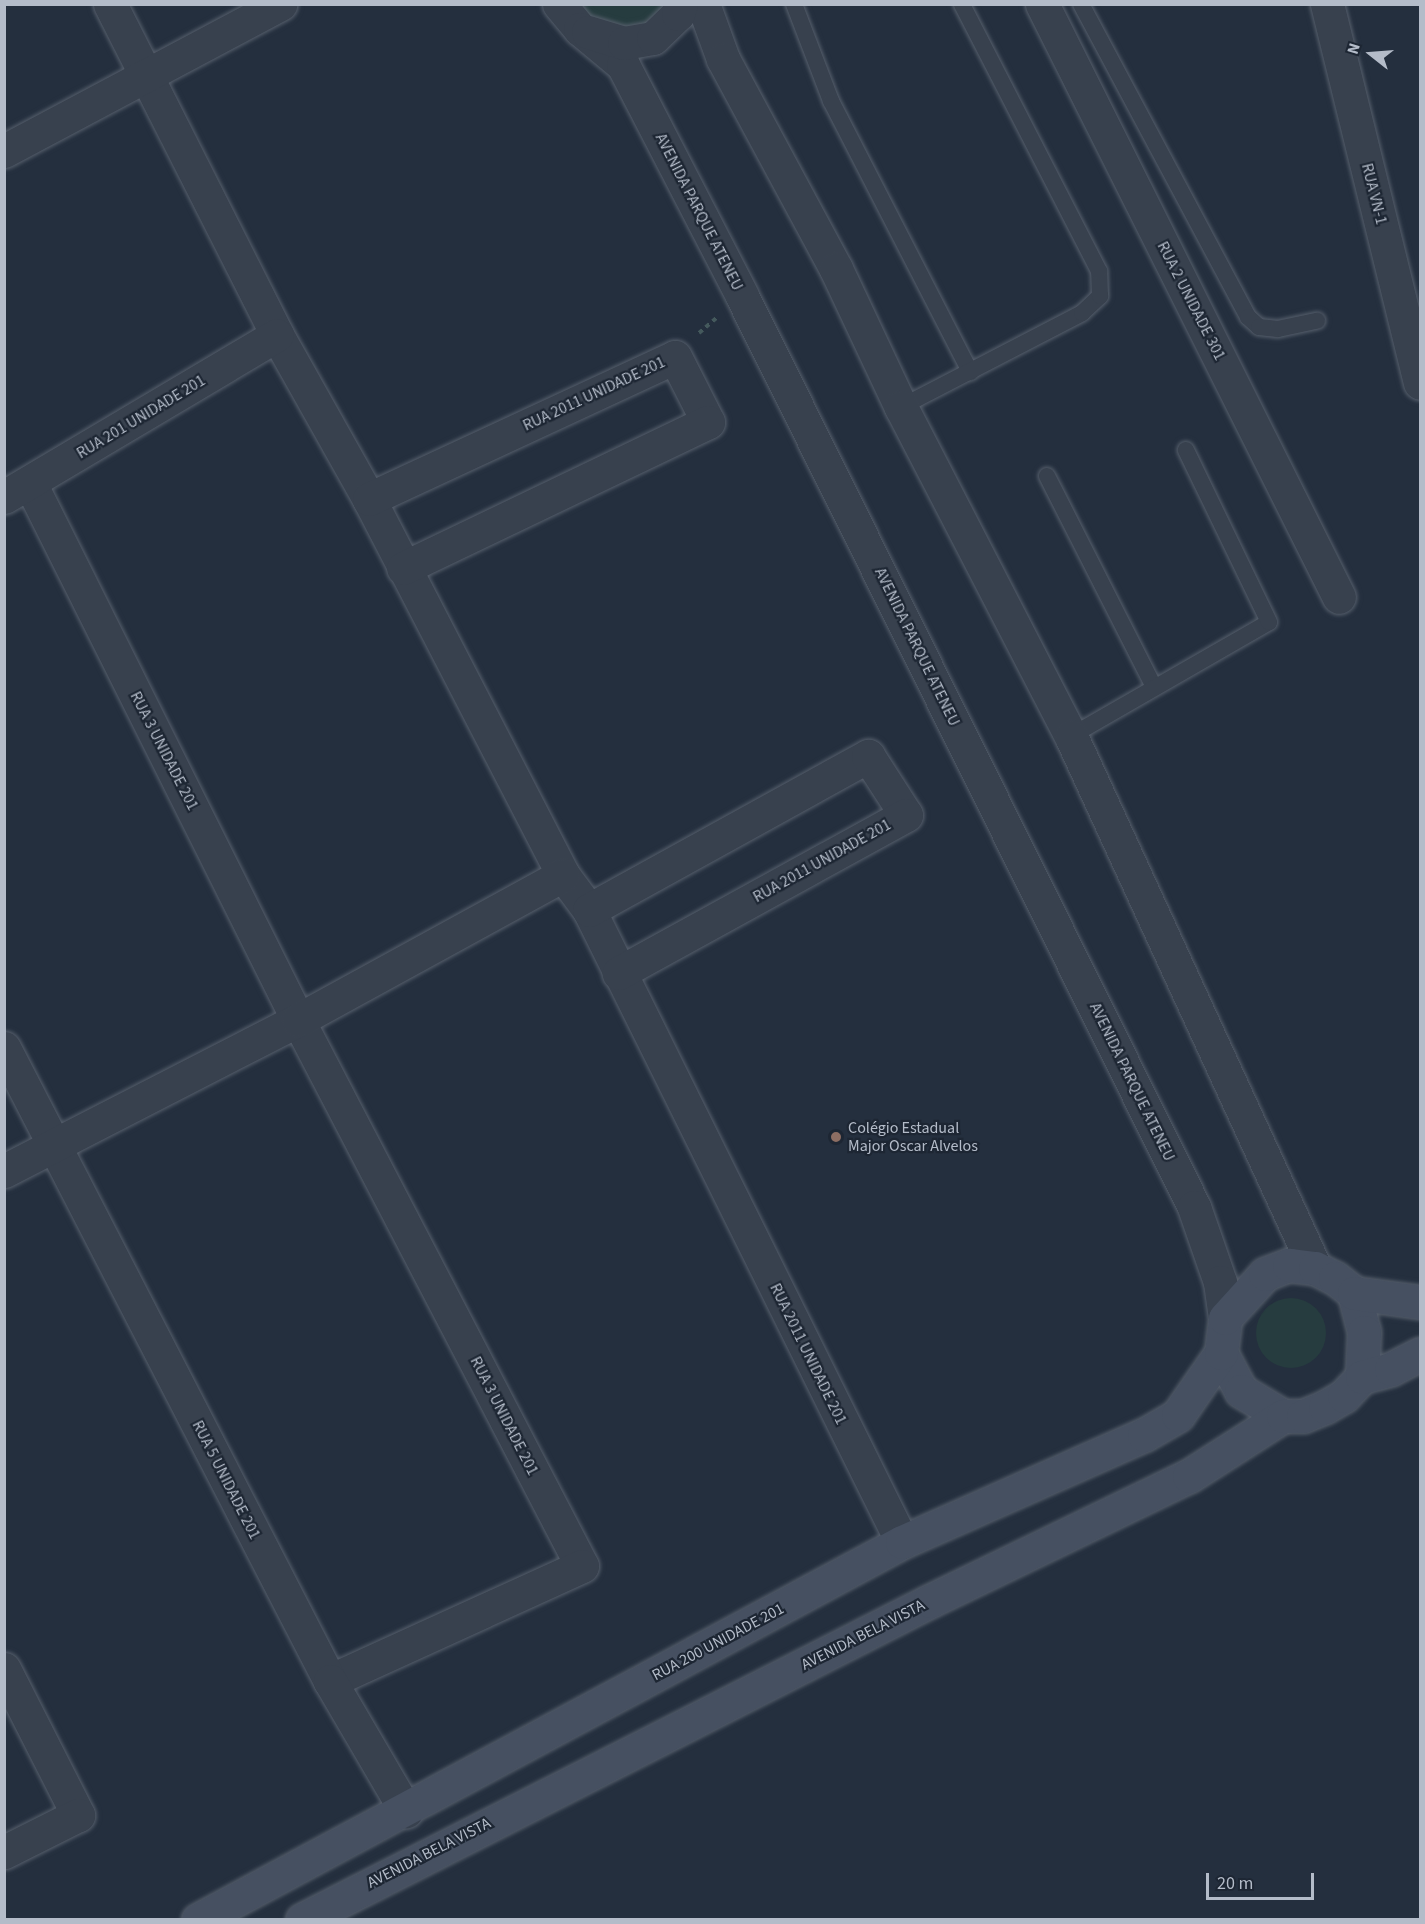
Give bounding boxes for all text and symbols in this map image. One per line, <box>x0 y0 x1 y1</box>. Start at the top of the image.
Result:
north arrow <box>1341 24 1401 84</box>
text: N <box>1342 40 1366 57</box>
street label: AVENIDA PARQUE ATENEU <box>651 130 747 294</box>
street label: RUA VN-1 <box>1357 161 1391 227</box>
street label: RUA 2 UNIDADE 301 <box>1153 238 1229 364</box>
street label: RUA 2011 UNIDADE 201 <box>520 353 668 435</box>
street label: RUA 201 UNIDADE 201 <box>73 371 209 463</box>
street label: AVENIDA PARQUE ATENEU <box>870 565 964 729</box>
street label: RUA 3 UNIDADE 201 <box>126 688 202 814</box>
street label: RUA 2011 UNIDADE 201 <box>750 815 894 907</box>
street label: AVENIDA PARQUE ATENEU <box>1085 1000 1179 1164</box>
place label: Colégio Estadual Major Oscar Alvelos <box>848 1118 978 1156</box>
marker: Colégio Estadual Major Oscar Alvelos <box>829 1130 843 1144</box>
street label: RUA 2011 UNIDADE 201 <box>765 1280 851 1428</box>
street label: RUA 3 UNIDADE 201 <box>466 1353 542 1479</box>
street label: RUA 5 UNIDADE 201 <box>188 1417 264 1543</box>
street label: AVENIDA BELA VISTA <box>798 1596 928 1674</box>
street label: RUA 200 UNIDADE 201 <box>649 1599 787 1685</box>
street label: AVENIDA BELA VISTA <box>364 1814 494 1892</box>
scale bar <box>1209 1861 1317 1899</box>
text: 20 m <box>1217 1871 1253 1896</box>

